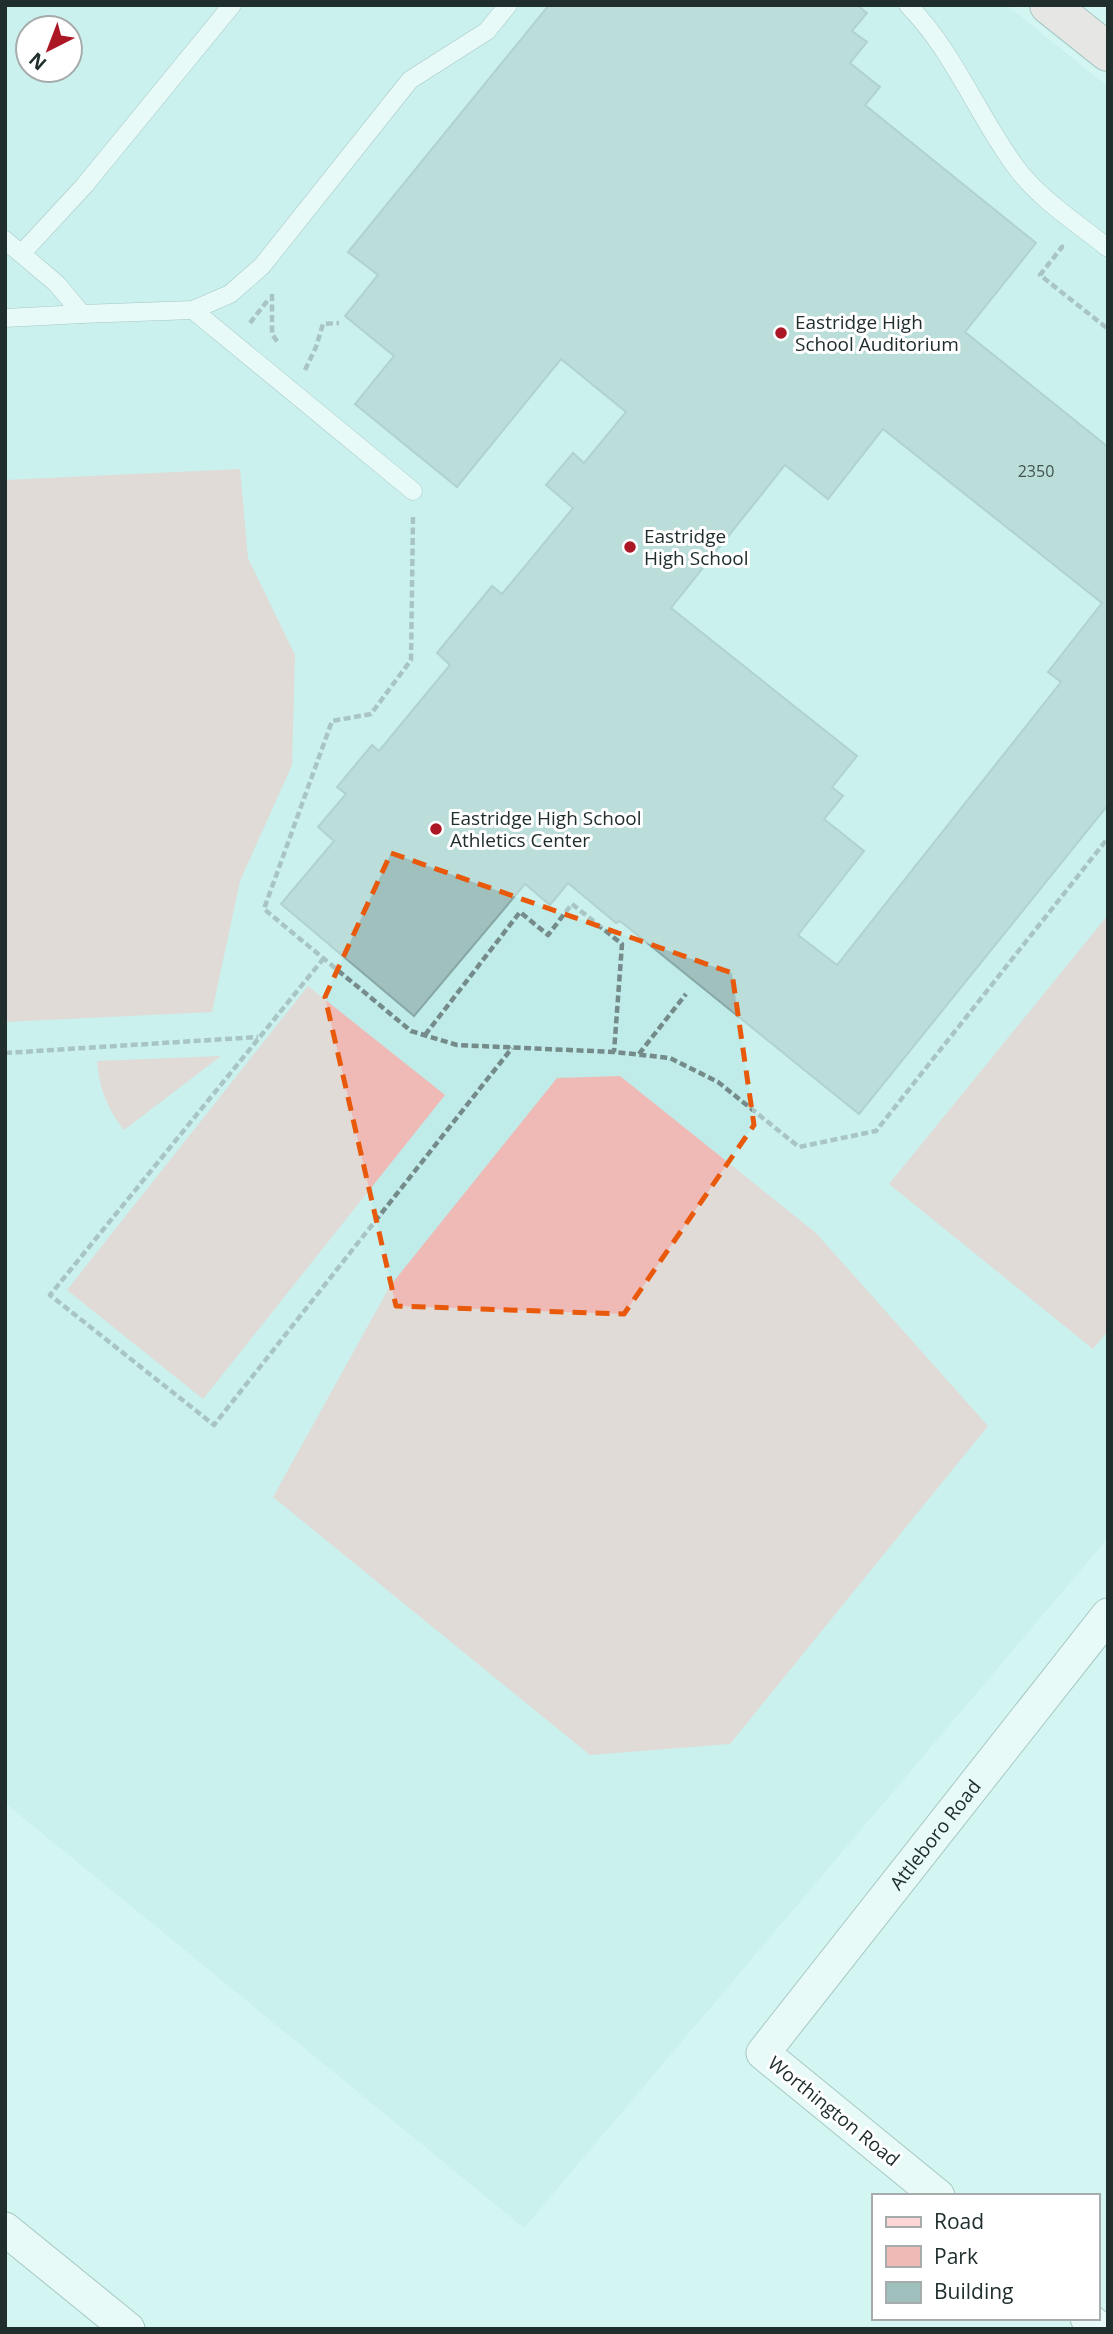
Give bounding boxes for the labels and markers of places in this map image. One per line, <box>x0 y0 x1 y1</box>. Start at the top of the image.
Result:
place label: Eastridge High School Auditorium <box>795 309 959 357</box>
marker: Eastridge High School Auditorium <box>773 325 789 341</box>
place label: Eastridge High School <box>644 523 749 571</box>
marker: Eastridge High School <box>622 539 638 555</box>
place label: Eastridge High School Athletics Center <box>450 805 642 853</box>
marker: Eastridge High School Athletics Center <box>428 821 444 837</box>

